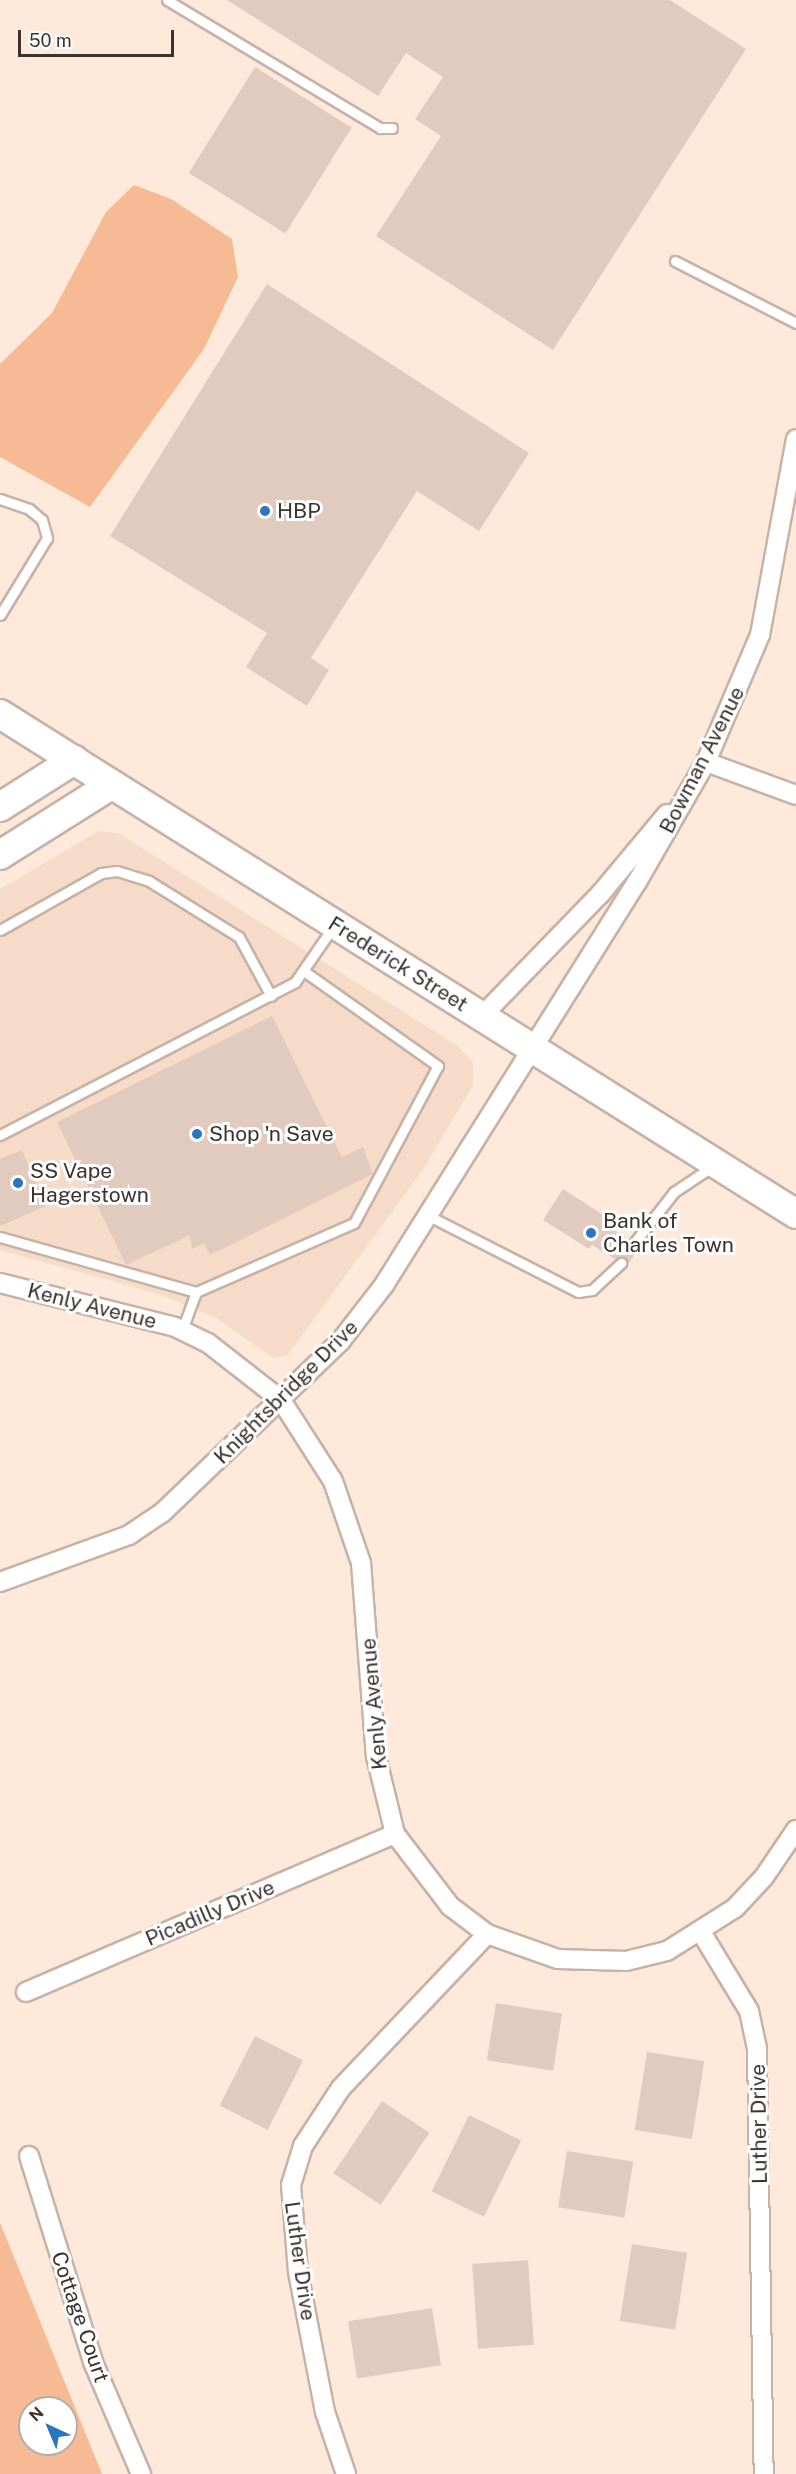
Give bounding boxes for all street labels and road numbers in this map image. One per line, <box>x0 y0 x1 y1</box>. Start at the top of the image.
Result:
street label: Bowman Avenue <box>654 682 750 838</box>
street label: Frederick Street <box>324 911 472 1017</box>
street label: Kenly Avenue <box>25 1278 159 1334</box>
street label: Knightsbridge Drive <box>209 1315 363 1469</box>
street label: Kenly Avenue <box>356 1637 392 1771</box>
street label: Picadilly Drive <box>142 1874 278 1952</box>
street label: Luther Drive <box>745 2064 773 2184</box>
street label: Luther Drive <box>279 2200 321 2322</box>
street label: Cottage Court <box>46 2248 114 2386</box>

